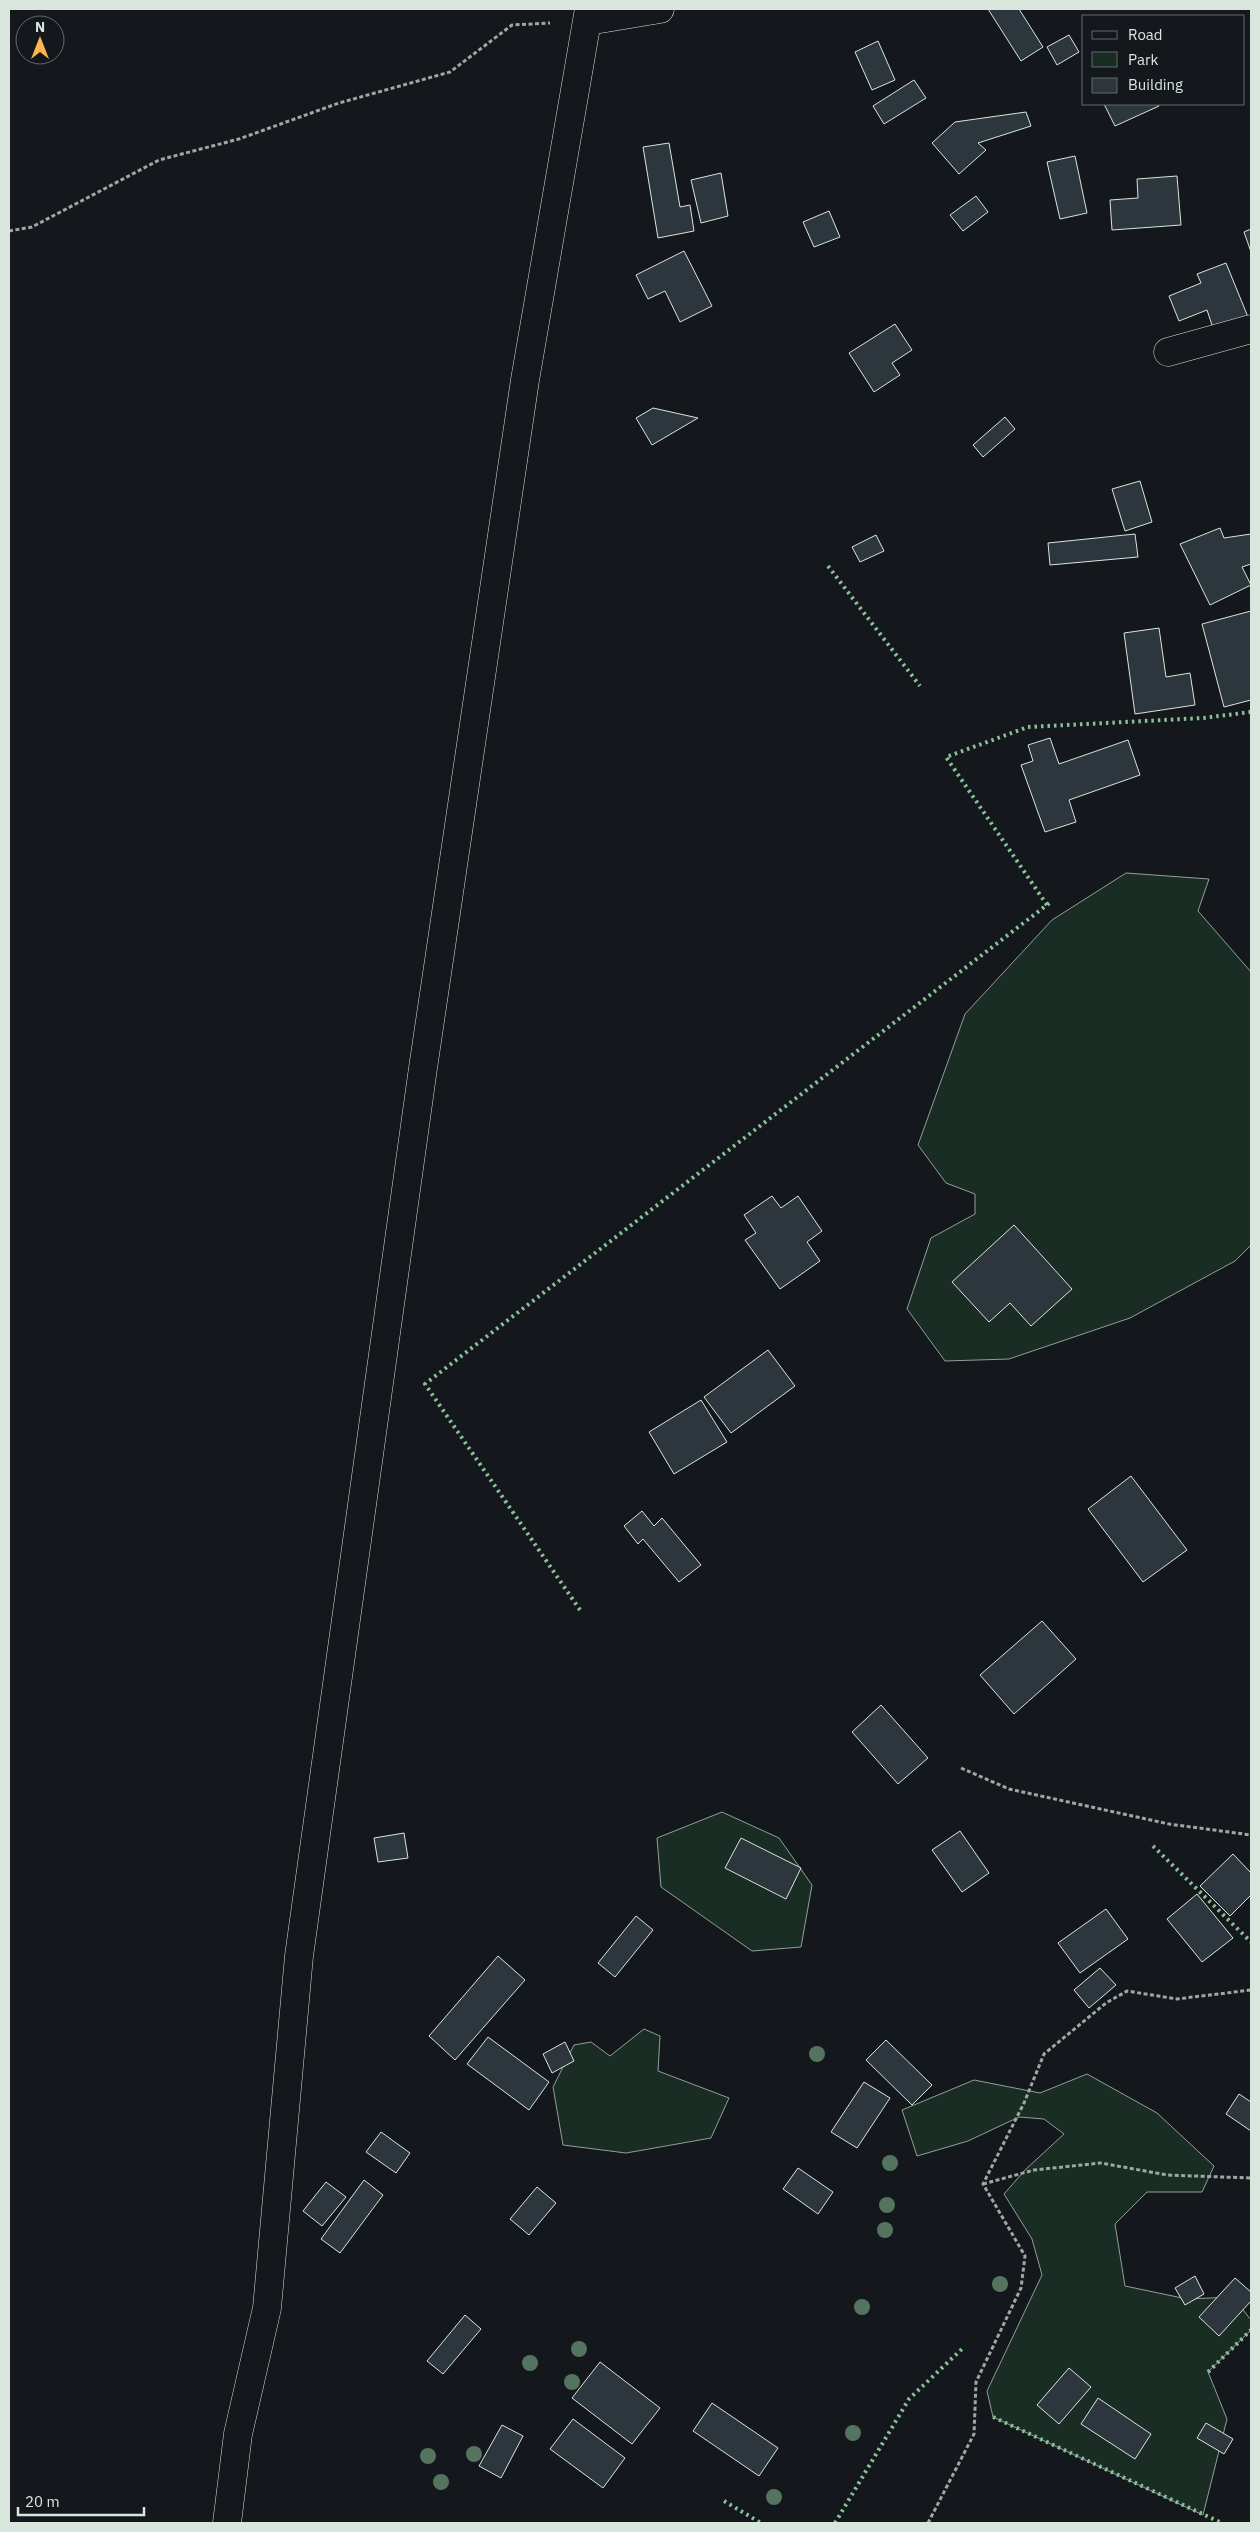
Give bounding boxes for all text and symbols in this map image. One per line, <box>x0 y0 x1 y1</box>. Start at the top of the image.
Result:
north arrow <box>15 15 65 65</box>
legend <box>1082 15 1245 105</box>
text: N <box>35 18 45 36</box>
text: Road <box>1128 25 1163 44</box>
text: Park <box>1128 50 1158 69</box>
text: Building <box>1128 75 1183 94</box>
scale bar <box>18 2484 144 2516</box>
text: 20 m <box>25 2492 60 2511</box>

